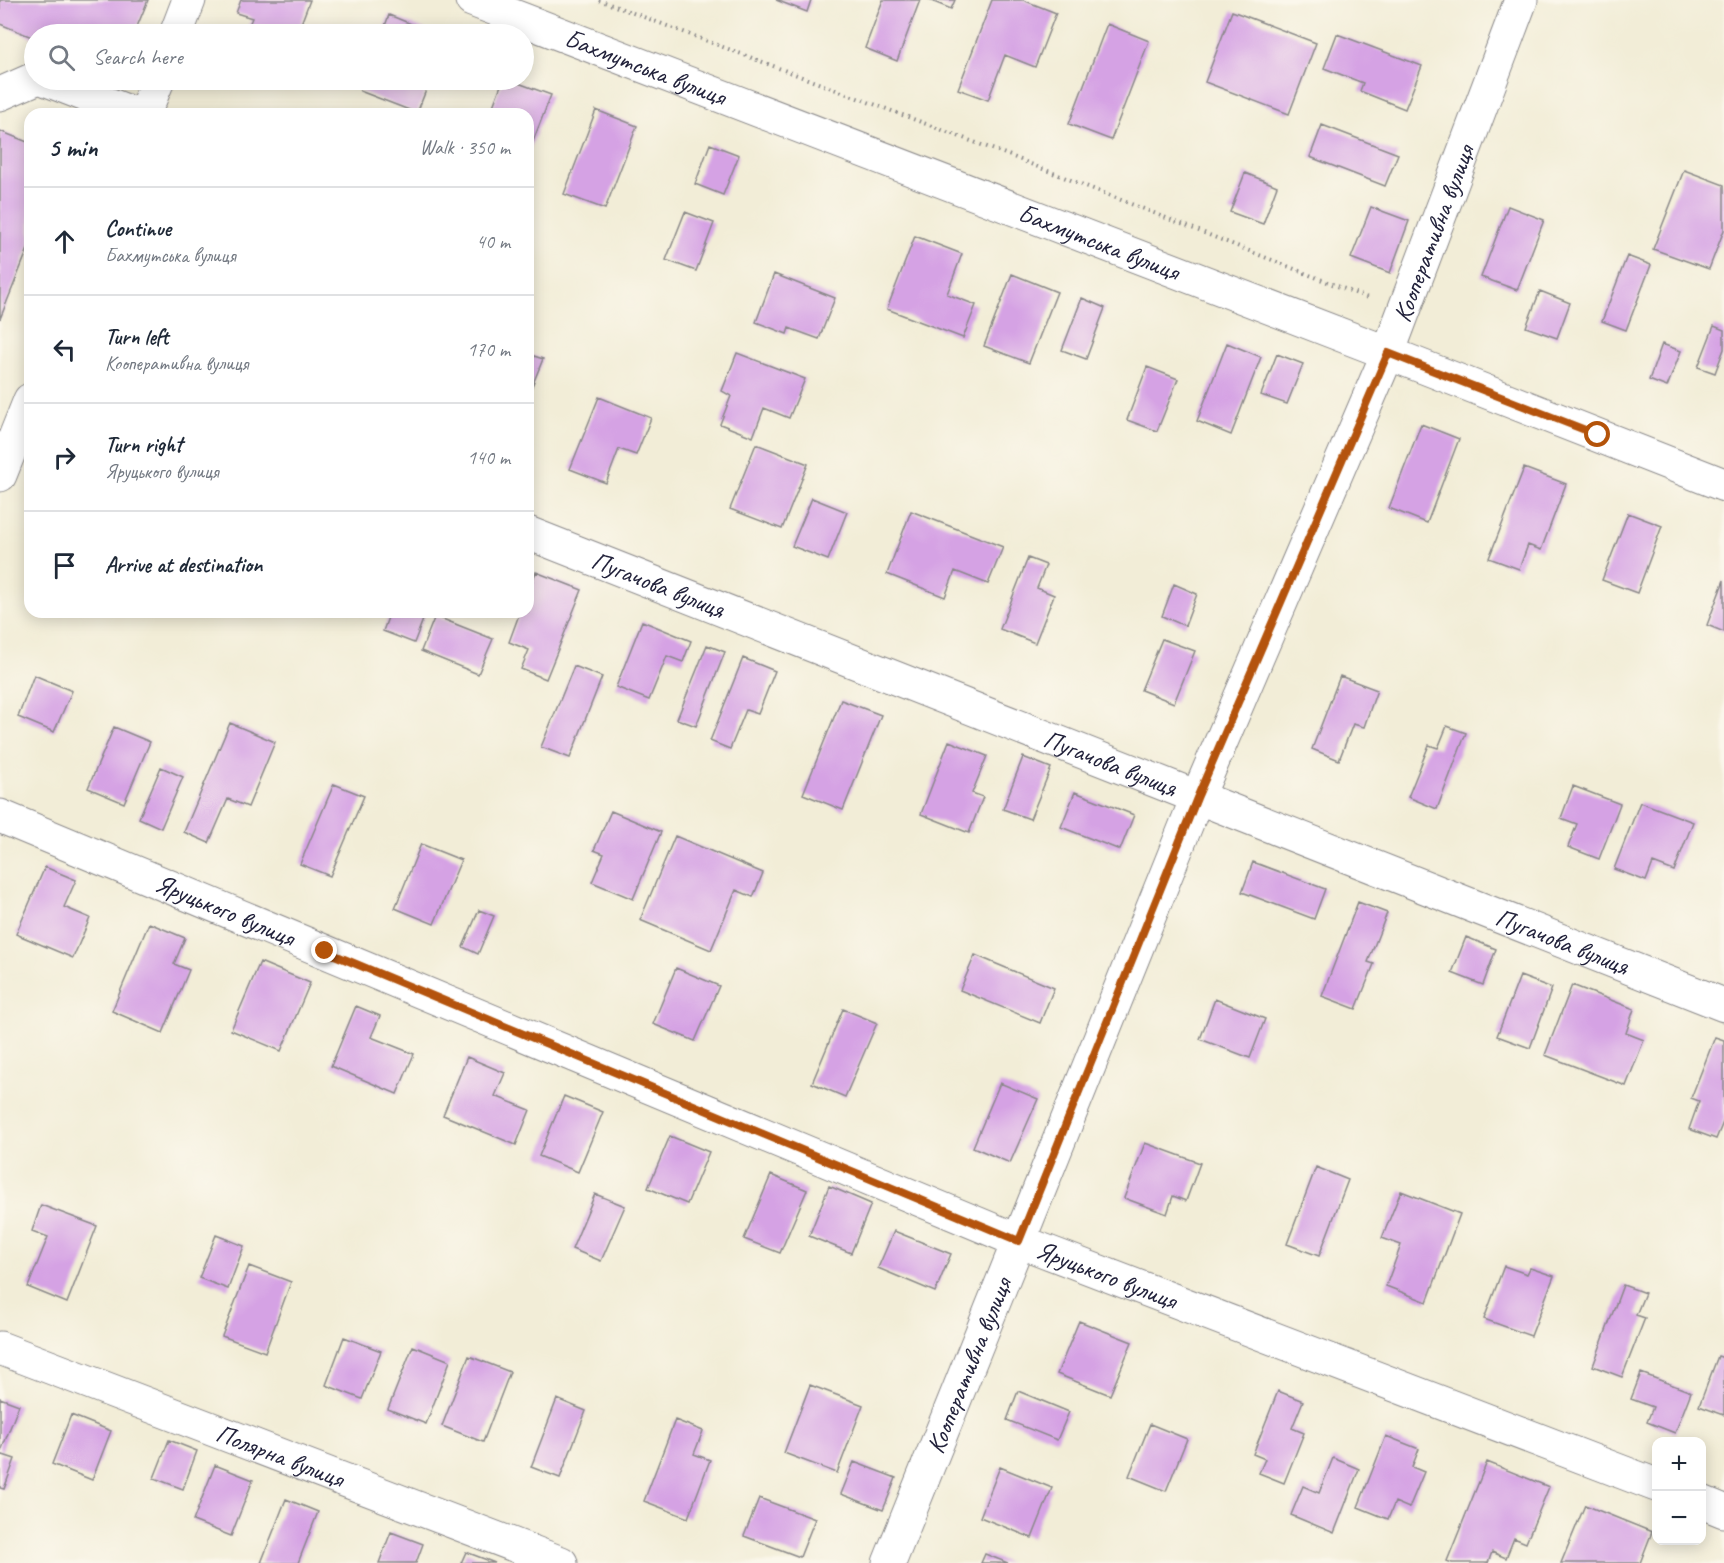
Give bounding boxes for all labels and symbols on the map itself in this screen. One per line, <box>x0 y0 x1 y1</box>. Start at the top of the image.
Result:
street label: Бахмутська вулиця <box>560 21 733 114</box>
street label: Кооперативна вулиця <box>1385 138 1482 326</box>
street label: Бахмутська вулиця <box>1014 196 1186 288</box>
route start <box>1584 421 1610 447</box>
street label: Пугачова вулиця <box>587 543 731 626</box>
street label: Пугачова вулиця <box>1039 722 1183 804</box>
street label: Яруцького вулиця <box>151 866 302 954</box>
street label: Пугачова вулиця <box>1491 900 1635 983</box>
route end <box>311 937 337 963</box>
street label: Яруцького вулиця <box>1032 1233 1184 1317</box>
street label: Кооперативна вулиця <box>918 1271 1019 1458</box>
street label: Полярна вулиця <box>211 1416 351 1496</box>

